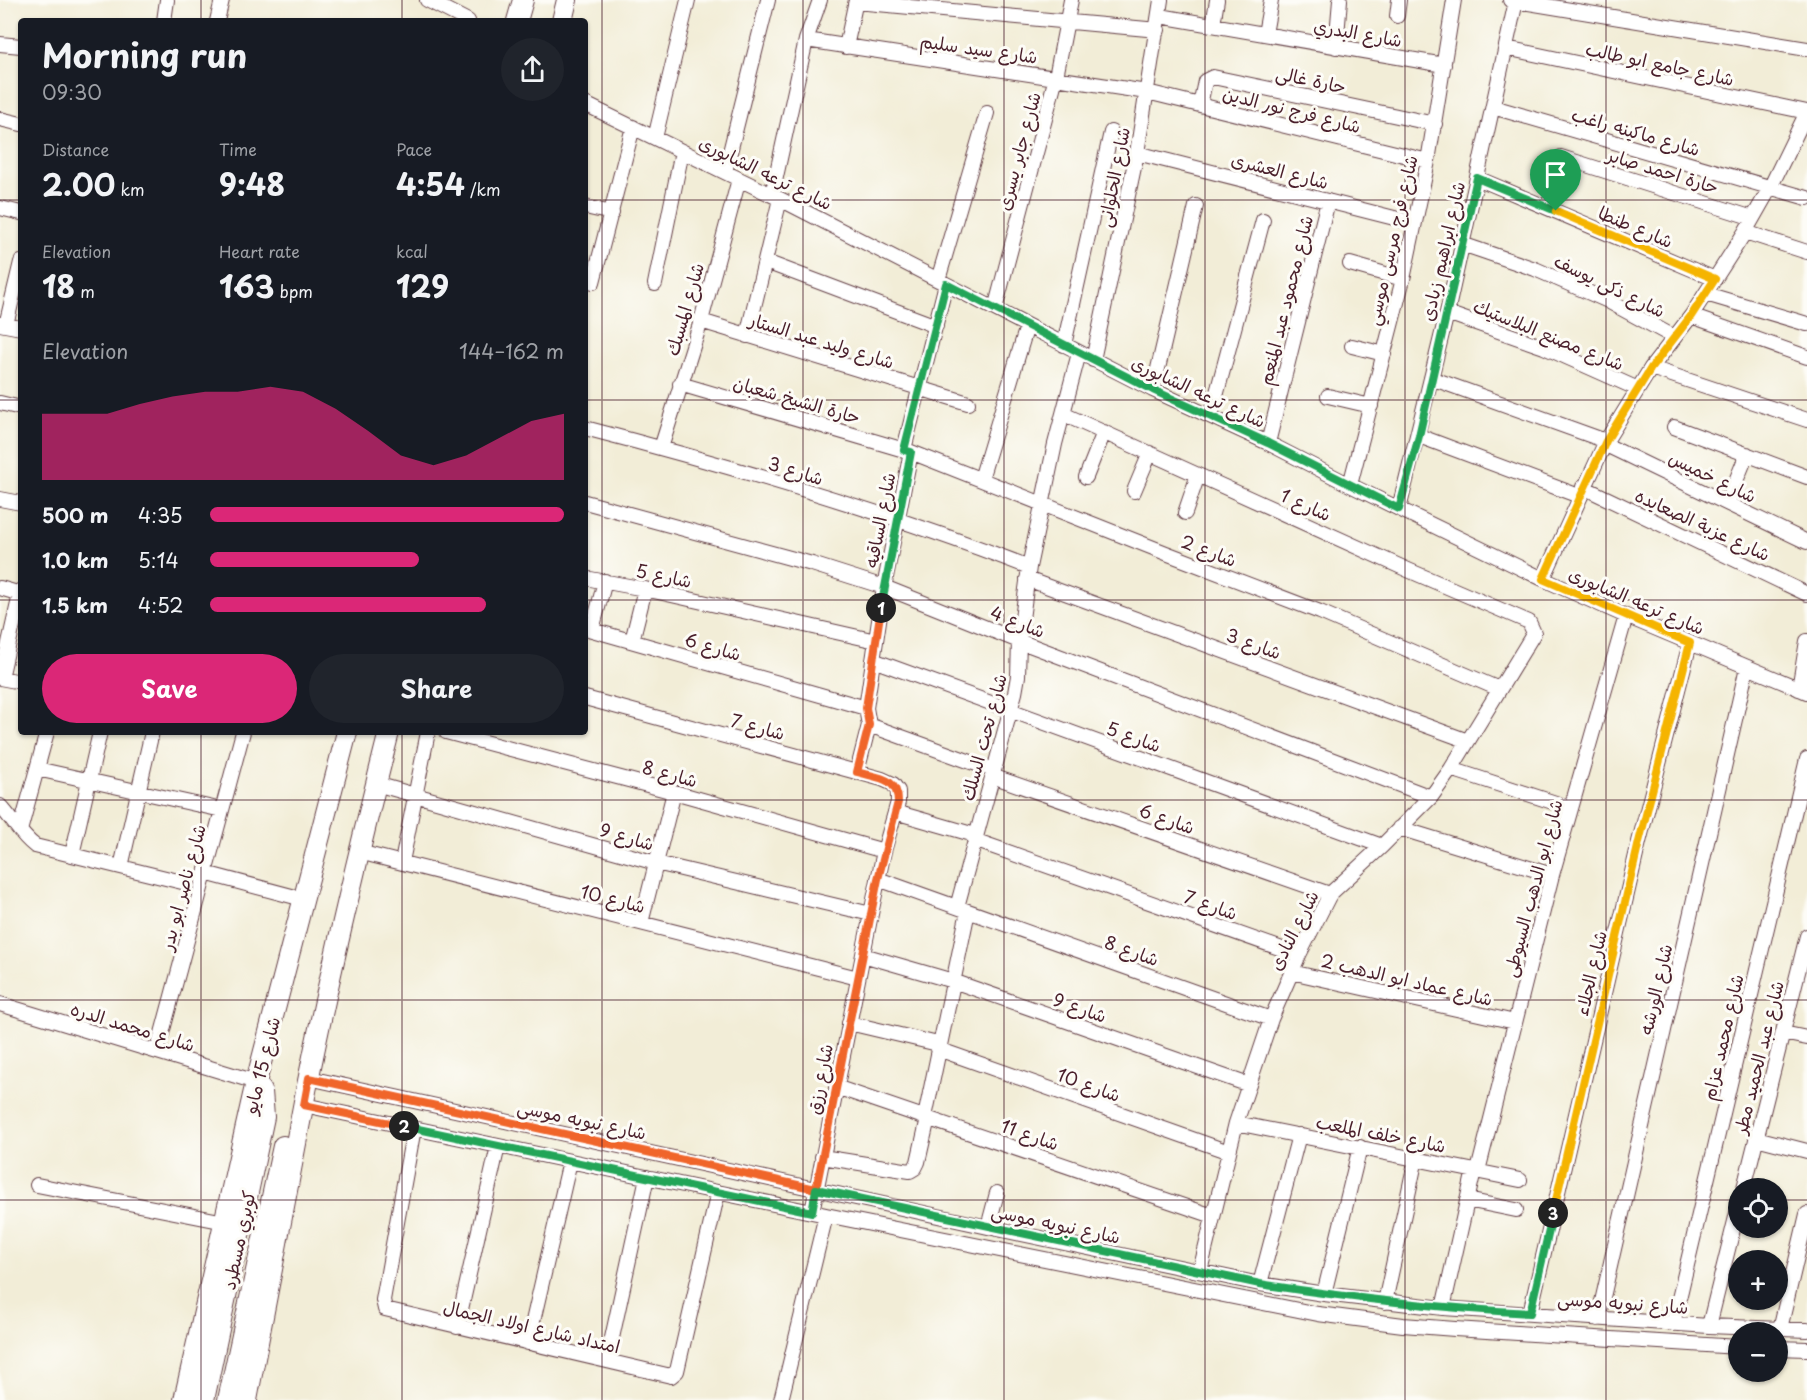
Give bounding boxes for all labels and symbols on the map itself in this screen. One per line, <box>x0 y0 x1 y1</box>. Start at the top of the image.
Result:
street label: شارع البدري <box>1311 11 1404 54</box>
street label: شارع سيد سليم <box>918 26 1040 72</box>
street label: شارع جامع ابو طالب <box>1583 34 1737 93</box>
street label: حارة غالى <box>1273 58 1349 100</box>
street label: شارع فرج نور الدين <box>1220 79 1364 139</box>
street label: شارع جابر يسرى <box>989 89 1047 213</box>
street label: شارع ماكينه راغب <box>1569 100 1703 162</box>
street label: شارع الحلوانى <box>1090 125 1136 229</box>
street label: شارع ترعه الشابورى <box>695 128 837 216</box>
street label: حارة احمد صابر <box>1602 140 1722 200</box>
street label: شارع العشرى <box>1229 145 1331 195</box>
pin <box>1530 149 1581 211</box>
street label: شارع فرج مرسى موسي <box>1358 152 1428 329</box>
street label: شارع ابراهيم زبادى <box>1413 179 1473 324</box>
street label: شارع طنطا <box>1594 198 1678 254</box>
street label: شارع محمود عبد المنعم <box>1251 212 1321 388</box>
street label: شارع ذكى يوسف <box>1550 246 1670 324</box>
street label: شارع المسبك <box>658 259 710 359</box>
street label: شارع مصنع البلاستيك <box>1469 291 1628 377</box>
street label: شارع وليد عبد الستار <box>744 305 898 375</box>
street label: شارع ترعه الشابورى <box>1127 348 1271 434</box>
street label: حارة الشيخ شعبان <box>730 368 864 430</box>
street label: شارع خميس <box>1665 443 1761 509</box>
street label: شارع 3 <box>765 449 827 491</box>
street label: شارع الساقيه <box>857 470 901 570</box>
street label: شارع 1 <box>1276 481 1336 527</box>
street label: شارع عزبة الصعايده <box>1631 481 1775 567</box>
street label: شارع 2 <box>1177 527 1241 573</box>
street label: شارع 5 <box>634 556 694 594</box>
street label: شارع ترعه الشابورى <box>1565 559 1709 641</box>
pin: 1 <box>866 593 896 623</box>
street label: شارع 4 <box>987 598 1049 644</box>
street label: شارع 3 <box>1223 621 1285 665</box>
street label: شارع 6 <box>682 625 744 667</box>
street label: شارع تحت السلك <box>953 670 1013 804</box>
street label: شارع 7 <box>728 706 788 746</box>
street label: شارع 5 <box>1103 714 1165 758</box>
street label: شارع 8 <box>639 753 701 793</box>
street label: شارع 6 <box>1135 796 1199 840</box>
street label: شارع ابو الدهب السيوطى <box>1495 796 1569 980</box>
street label: شارع 9 <box>597 815 657 857</box>
street label: شارع ناصر ابو بدر <box>152 821 212 955</box>
street label: شارع 10 <box>578 877 648 919</box>
street label: شارع 7 <box>1181 882 1241 926</box>
street label: شارع النادى <box>1261 885 1325 975</box>
street label: شارع 8 <box>1101 928 1163 972</box>
street label: شارع الجلاء <box>1567 928 1613 1018</box>
street label: شارع الورشه <box>1631 941 1679 1037</box>
street label: شارع عماد ابو الدهب 2 <box>1318 946 1496 1012</box>
street label: شارع محمد عزام <box>1694 971 1752 1103</box>
street label: شارع عبد الحميد مطر <box>1725 978 1790 1138</box>
street label: شارع 9 <box>1049 985 1111 1029</box>
street label: شارع محمد الدره <box>67 994 199 1058</box>
street label: شارع 15 مايو <box>235 1014 286 1118</box>
street label: شارع رزق <box>799 1041 839 1117</box>
street label: شارع 10 <box>1053 1060 1125 1108</box>
street label: شارع نبويه موسى <box>515 1092 649 1146</box>
street label: شارع خلف الملعب <box>1314 1107 1448 1159</box>
pin: 2 <box>389 1111 419 1141</box>
street label: شارع 11 <box>997 1111 1063 1157</box>
street label: كوبري مسطرد <box>214 1188 263 1292</box>
street label: شارع نبويه موسى <box>989 1196 1123 1250</box>
pin: 3 <box>1538 1198 1568 1228</box>
street label: شارع نبويه موسى <box>1557 1284 1689 1320</box>
street label: امتداد شارع اولاد الجمال <box>441 1293 623 1359</box>

